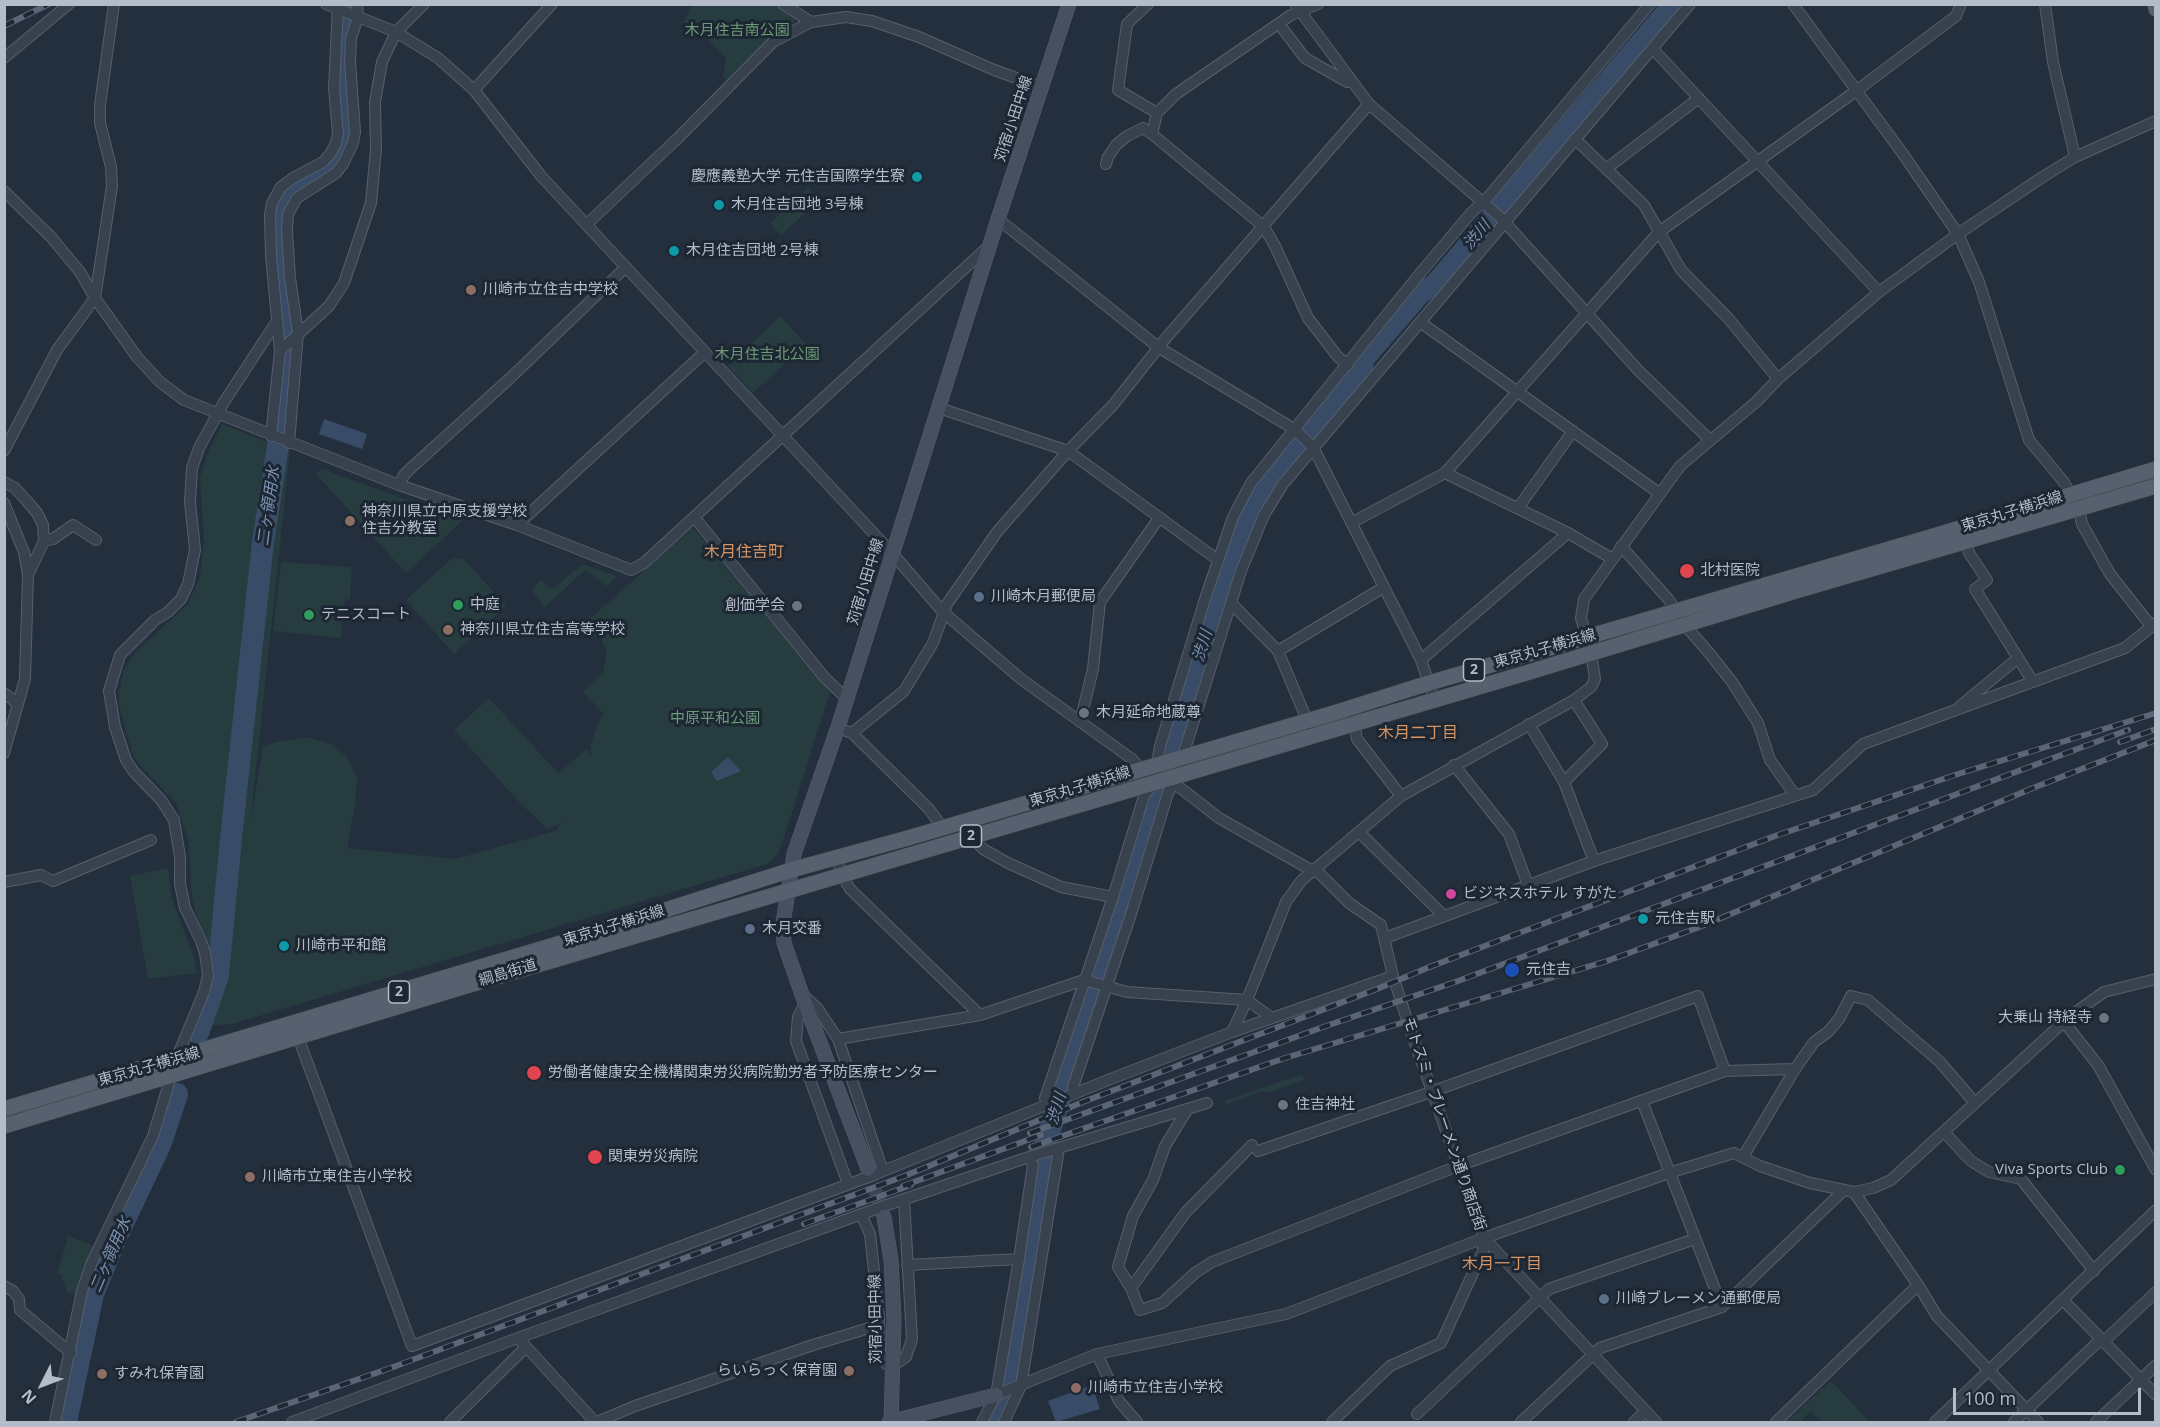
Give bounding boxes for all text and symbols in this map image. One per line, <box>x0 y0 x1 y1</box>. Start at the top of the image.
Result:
park label: 木月住吉南公園 <box>685 22 789 40</box>
street label: 苅宿小田中線 <box>992 73 1036 165</box>
place label: 慶應義塾大学 元住吉国際学生寮 <box>691 168 905 186</box>
marker: 慶應義塾大学 元住吉国際学生寮 <box>910 170 924 184</box>
place label: 木月住吉団地 3号棟 <box>731 196 863 214</box>
marker: 木月住吉団地 3号棟 <box>712 198 726 212</box>
water label: 渋川 <box>1459 217 1495 253</box>
place label: 木月住吉団地 2号棟 <box>686 242 818 260</box>
marker: 木月住吉団地 2号棟 <box>667 244 681 258</box>
place label: 川崎市立住吉中学校 <box>483 281 618 299</box>
marker: 川崎市立住吉中学校 <box>464 283 478 297</box>
park label: 木月住吉北公園 <box>715 346 819 364</box>
water label: 二ヶ領用水 <box>254 465 284 547</box>
street label: 東京丸子横浜線 <box>1959 488 2065 536</box>
place label: 神奈川県立中原支援学校 住吉分教室 <box>362 503 527 538</box>
marker: 神奈川県立中原支援学校 住吉分教室 <box>343 514 357 528</box>
street label: 苅宿小田中線 <box>844 536 888 628</box>
district label: 木月住吉町 <box>704 542 784 562</box>
marker: 北村医院 <box>1678 562 1696 580</box>
place label: 北村医院 <box>1700 562 1760 580</box>
place label: 川崎木月郵便局 <box>991 588 1096 606</box>
marker: 川崎木月郵便局 <box>972 590 986 604</box>
place label: 中庭 <box>470 596 500 614</box>
place label: 創価学会 <box>725 597 785 615</box>
marker: 中庭 <box>451 598 465 612</box>
marker: 創価学会 <box>790 599 804 613</box>
place label: テニスコート <box>321 606 411 624</box>
marker: テニスコート <box>302 608 316 622</box>
place label: 神奈川県立住吉高等学校 <box>460 621 625 639</box>
marker: 神奈川県立住吉高等学校 <box>441 623 455 637</box>
street label: 東京丸子横浜線 <box>1492 626 1598 672</box>
water label: 渋川 <box>1189 628 1217 664</box>
road number: 2 <box>1464 659 1484 681</box>
place label: 木月延命地蔵尊 <box>1096 704 1201 722</box>
marker: 木月延命地蔵尊 <box>1077 706 1091 720</box>
park label: 中原平和公園 <box>670 710 760 728</box>
district label: 木月二丁目 <box>1378 723 1458 743</box>
street label: 東京丸子横浜線 <box>1027 763 1133 811</box>
road number: 2 <box>960 825 982 847</box>
place label: ビジネスホテル すがた <box>1463 885 1617 903</box>
marker: ビジネスホテル すがた <box>1444 887 1458 901</box>
street label: 東京丸子横浜線 <box>561 902 667 950</box>
place label: 元住吉駅 <box>1655 910 1715 928</box>
marker: 元住吉駅 <box>1636 912 1650 926</box>
place label: 木月交番 <box>762 920 822 938</box>
marker: 木月交番 <box>743 922 757 936</box>
place label: 川崎市平和館 <box>296 937 386 955</box>
marker: 川崎市平和館 <box>277 939 291 953</box>
street label: 綱島街道 <box>477 956 539 990</box>
marker: 元住吉 <box>1503 961 1521 979</box>
place label: 元住吉 <box>1526 961 1571 979</box>
road number: 2 <box>388 981 410 1003</box>
place label: 大乗山 持経寺 <box>1998 1009 2092 1027</box>
marker: 大乗山 持経寺 <box>2097 1011 2111 1025</box>
street label: モトスミ・ブレーメン通り商店街 <box>1399 1015 1489 1233</box>
street label: 東京丸子横浜線 <box>96 1044 202 1090</box>
marker: 労働者健康安全機構関東労災病院勤労者予防医療センター <box>525 1064 543 1082</box>
place label: 労働者健康安全機構関東労災病院勤労者予防医療センター <box>548 1064 938 1082</box>
water label: 渋川 <box>1043 1091 1071 1127</box>
place label: 住吉神社 <box>1295 1096 1355 1114</box>
marker: 住吉神社 <box>1276 1098 1290 1112</box>
marker: 関東労災病院 <box>586 1148 604 1166</box>
place label: 関東労災病院 <box>608 1148 698 1166</box>
place label: Viva Sports Club <box>1995 1161 2108 1179</box>
marker: Viva Sports Club <box>2113 1163 2127 1177</box>
place label: 川崎市立東住吉小学校 <box>262 1168 412 1186</box>
marker: 川崎市立東住吉小学校 <box>243 1170 257 1184</box>
water label: 二ヶ領用水 <box>87 1214 135 1296</box>
district label: 木月一丁目 <box>1462 1254 1542 1274</box>
street label: 苅宿小田中線 <box>866 1274 886 1364</box>
place label: 川崎ブレーメン通郵便局 <box>1616 1290 1781 1308</box>
marker: 川崎ブレーメン通郵便局 <box>1597 1292 1611 1306</box>
north arrow <box>12 1355 72 1415</box>
place label: らいらっく保育園 <box>717 1362 837 1380</box>
marker: らいらっく保育園 <box>842 1364 856 1378</box>
place label: すみれ保育園 <box>114 1365 204 1383</box>
marker: すみれ保育園 <box>95 1367 109 1381</box>
scale bar <box>1956 1376 2144 1414</box>
place label: 川崎市立住吉小学校 <box>1088 1379 1223 1397</box>
marker: 川崎市立住吉小学校 <box>1069 1381 1083 1395</box>
text: N <box>16 1385 41 1409</box>
text: 100 m <box>1964 1386 2016 1410</box>

